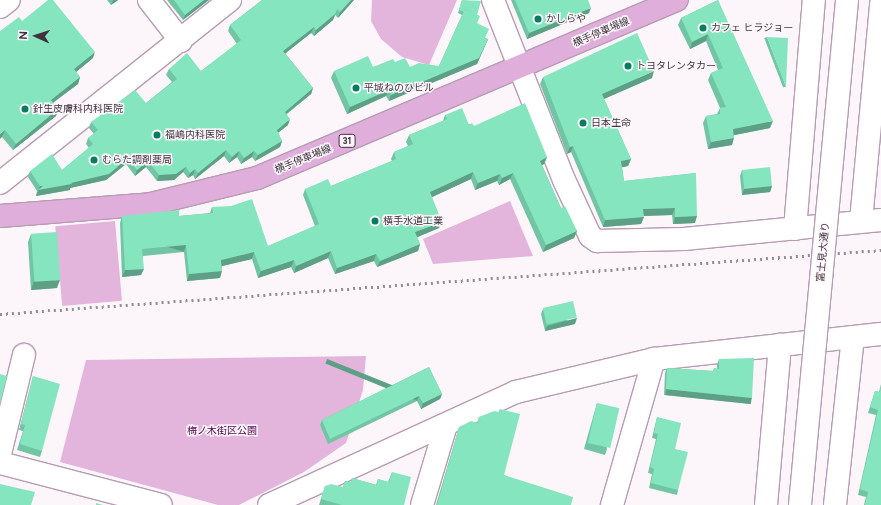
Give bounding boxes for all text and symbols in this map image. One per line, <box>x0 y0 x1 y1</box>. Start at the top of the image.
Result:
place label: かしらや <box>546 13 586 25</box>
marker: かしらや <box>533 14 543 24</box>
street label: 横手停車場線 <box>571 15 631 49</box>
north arrow <box>16 16 56 56</box>
place label: カフェ ヒラジョー <box>711 22 793 34</box>
marker: カフェ ヒラジョー <box>698 23 708 33</box>
text: N <box>17 31 30 40</box>
place label: トヨタレンタカー <box>636 60 716 72</box>
marker: トヨタレンタカー <box>623 61 633 71</box>
place label: 平城ねのひビル <box>364 82 434 94</box>
marker: 平城ねのひビル <box>351 83 361 93</box>
place label: 針生皮膚科内科医院 <box>33 103 123 115</box>
marker: 針生皮膚科内科医院 <box>20 104 30 114</box>
place label: 日本生命 <box>591 117 631 129</box>
marker: 日本生命 <box>578 118 588 128</box>
place label: 福嶋内科医院 <box>165 129 225 141</box>
marker: 福嶋内科医院 <box>152 130 162 140</box>
road number: 31 <box>338 134 356 148</box>
street label: 横手停車場線 <box>273 142 333 176</box>
place label: むらた調剤薬局 <box>102 154 172 166</box>
marker: むらた調剤薬局 <box>89 155 99 165</box>
place label: 横手水道工業 <box>383 215 443 227</box>
marker: 横手水道工業 <box>370 216 380 226</box>
street label: 富士見大通り <box>814 222 832 282</box>
park label: 梅ノ木街区公園 <box>187 425 257 437</box>

